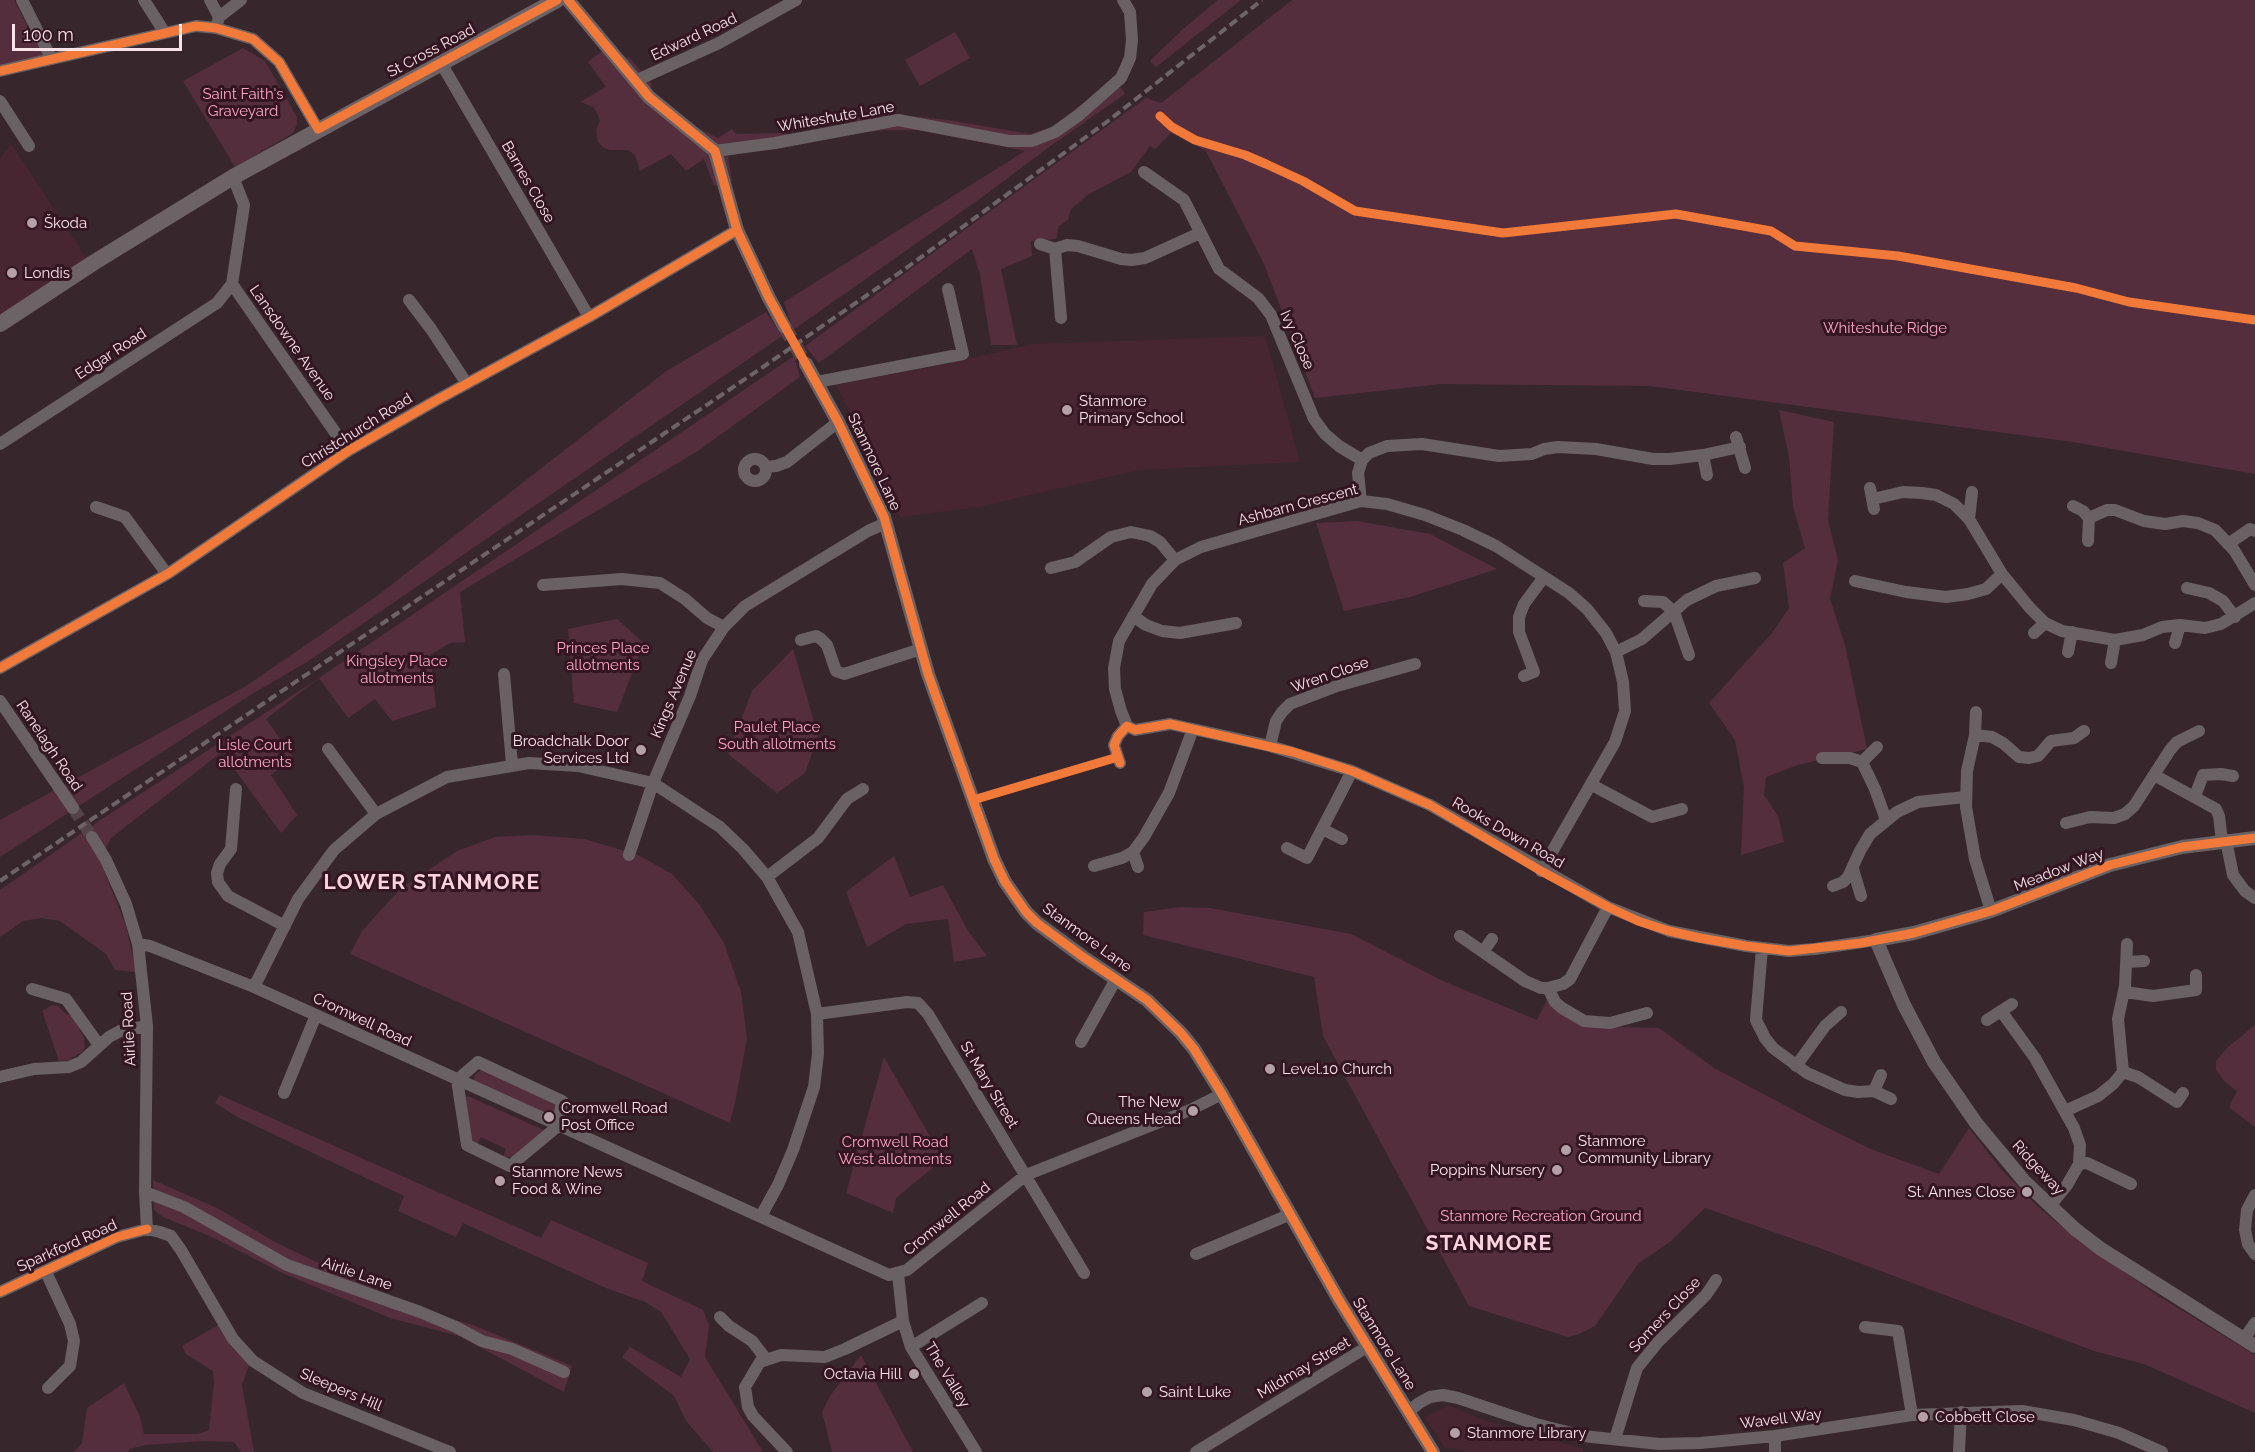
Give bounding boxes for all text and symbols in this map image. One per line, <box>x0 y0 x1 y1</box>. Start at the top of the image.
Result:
street label: Edward Road <box>648 9 740 65</box>
scale bar <box>15 12 184 50</box>
street label: St Cross Road <box>384 20 478 82</box>
text: 100 m <box>23 24 74 45</box>
park label: Saint Faith's Graveyard <box>203 85 283 120</box>
street label: Whiteshute Lane <box>776 98 896 136</box>
street label: Barnes Close <box>497 138 559 226</box>
place label: Škoda <box>44 214 87 232</box>
marker: Škoda <box>25 216 39 230</box>
place label: Londis <box>24 264 70 282</box>
marker: Londis <box>5 266 19 280</box>
street label: Lansdowne Avenue <box>245 282 339 404</box>
street label: Ivy Close <box>1276 308 1318 372</box>
park label: Whiteshute Ridge <box>1823 319 1947 337</box>
street label: Edgar Road <box>72 324 150 384</box>
street label: Christchurch Road <box>298 390 416 472</box>
place label: Stanmore Primary School <box>1079 392 1184 427</box>
marker: Stanmore Primary School <box>1060 403 1074 417</box>
street label: Stanmore Lane <box>843 410 905 514</box>
street label: Ashbarn Crescent <box>1236 480 1360 530</box>
park label: Princes Place allotments <box>556 639 650 674</box>
street label: Kings Avenue <box>647 647 701 741</box>
park label: Kingsley Place allotments <box>346 652 448 687</box>
street label: Wren Close <box>1289 653 1371 697</box>
street label: Ranelagh Road <box>12 697 86 795</box>
park label: Paulet Place South allotments <box>718 718 836 753</box>
place label: Broadchalk Door Services Ltd <box>513 732 629 767</box>
park label: Lisle Court allotments <box>218 736 292 771</box>
marker: Broadchalk Door Services Ltd <box>634 743 648 757</box>
street label: Rooks Down Road <box>1449 794 1567 872</box>
street label: Meadow Way <box>2011 845 2107 895</box>
district label: LOWER STANMORE <box>323 870 541 896</box>
street label: Stanmore Lane <box>1039 900 1135 976</box>
street label: Cromwell Road <box>310 989 414 1051</box>
street label: Airlie Road <box>118 991 140 1067</box>
street label: St Mary Street <box>956 1038 1022 1132</box>
place label: Level.10 Church <box>1282 1060 1392 1078</box>
marker: Level.10 Church <box>1263 1062 1277 1076</box>
place label: The New Queens Head <box>1086 1093 1181 1128</box>
place label: Cromwell Road Post Office <box>561 1099 668 1134</box>
marker: The New Queens Head <box>1186 1104 1200 1118</box>
marker: Cromwell Road Post Office <box>542 1110 556 1124</box>
place label: Stanmore Community Library <box>1578 1132 1711 1167</box>
park label: Cromwell Road West allotments <box>838 1133 952 1168</box>
street label: Ridgeway <box>2008 1137 2068 1199</box>
marker: Stanmore Community Library <box>1559 1143 1573 1157</box>
place label: Poppins Nursery <box>1430 1161 1545 1179</box>
place label: Stanmore News Food & Wine <box>512 1163 623 1198</box>
marker: Poppins Nursery <box>1550 1163 1564 1177</box>
marker: Stanmore News Food & Wine <box>493 1174 507 1188</box>
street label: Cromwell Road <box>900 1178 994 1260</box>
place label: St. Annes Close <box>1907 1183 2015 1201</box>
marker: St. Annes Close <box>2020 1185 2034 1199</box>
park label: Stanmore Recreation Ground <box>1440 1207 1642 1225</box>
street label: Sparkford Road <box>14 1216 120 1276</box>
district label: STANMORE <box>1425 1231 1553 1257</box>
street label: Airlie Lane <box>319 1254 395 1294</box>
street label: Somers Close <box>1626 1274 1704 1356</box>
street label: Stanmore Lane <box>1348 1294 1420 1394</box>
street label: Mildmay Street <box>1254 1333 1354 1403</box>
street label: The Valley <box>920 1339 974 1411</box>
street label: Sleepers Hill <box>297 1365 385 1415</box>
place label: Octavia Hill <box>824 1365 902 1383</box>
marker: Octavia Hill <box>907 1367 921 1381</box>
place label: Saint Luke <box>1159 1383 1231 1401</box>
marker: Saint Luke <box>1140 1385 1154 1399</box>
street label: Wavell Way <box>1739 1405 1823 1433</box>
place label: Cobbett Close <box>1935 1408 2035 1426</box>
marker: Cobbett Close <box>1916 1410 1930 1424</box>
place label: Stanmore Library <box>1467 1424 1586 1442</box>
marker: Stanmore Library <box>1448 1426 1462 1440</box>

